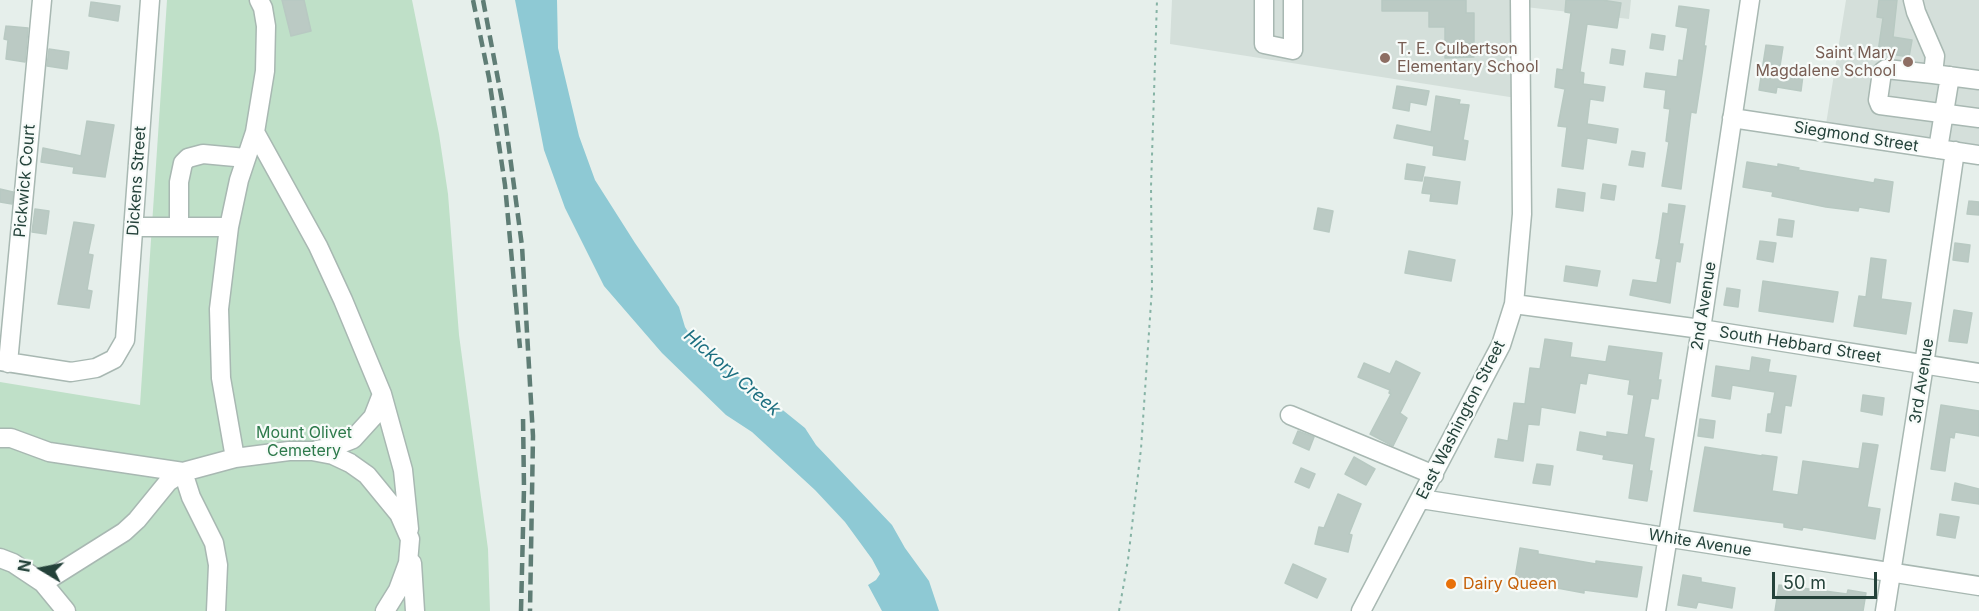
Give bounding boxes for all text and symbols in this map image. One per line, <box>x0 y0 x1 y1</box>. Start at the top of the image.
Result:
place label: T. E. Culbertson Elementary School <box>1397 39 1539 77</box>
place label: Saint Mary Magdalene School <box>1756 43 1896 81</box>
marker: T. E. Culbertson Elementary School <box>1378 51 1392 65</box>
marker: Saint Mary Magdalene School <box>1901 55 1915 69</box>
street label: Siegmond Street <box>1792 118 1920 156</box>
street label: Pickwick Court <box>10 124 40 238</box>
street label: Dickens Street <box>124 126 150 236</box>
street label: 2nd Avenue <box>1688 260 1720 352</box>
street label: South Hebbard Street <box>1718 323 1882 367</box>
water label: Hickory Creek <box>679 325 785 421</box>
street label: East Washington Street <box>1413 337 1509 503</box>
street label: 3rd Avenue <box>1906 337 1938 425</box>
park label: Mount Olivet Cemetery <box>256 423 352 461</box>
street label: White Avenue <box>1647 525 1753 561</box>
north arrow <box>12 539 72 599</box>
text: N <box>13 558 35 574</box>
scale bar <box>1775 560 1880 598</box>
text: 50 m <box>1783 572 1826 593</box>
place label: Dairy Queen <box>1463 574 1557 594</box>
marker: Dairy Queen <box>1444 577 1458 591</box>

